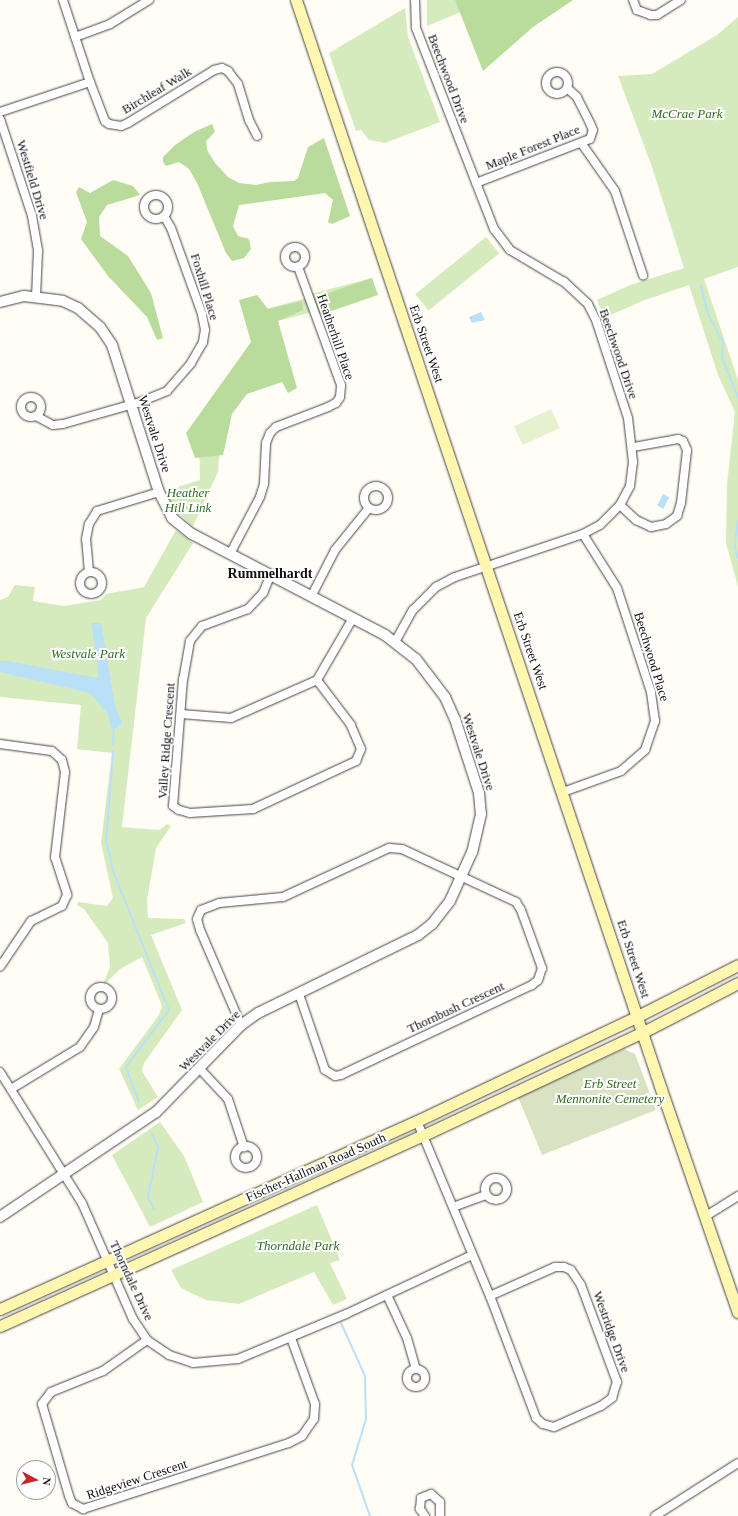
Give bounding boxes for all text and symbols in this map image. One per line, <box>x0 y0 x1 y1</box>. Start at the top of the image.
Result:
street label: Beechwood Drive <box>424 32 472 126</box>
street label: Birchleaf Walk <box>119 64 195 118</box>
park label: McCrae Park <box>651 106 723 122</box>
street label: Maple Forest Place <box>484 122 582 174</box>
street label: Westfield Drive <box>13 138 51 222</box>
street label: Foxhill Place <box>186 252 222 322</box>
street label: Heatherhill Place <box>313 292 357 382</box>
street label: Erb Street West <box>405 303 447 385</box>
street label: Beechwood Drive <box>595 307 641 401</box>
street label: Westvale Drive <box>134 393 174 475</box>
park label: Heather Hill Link <box>165 486 211 517</box>
district label: Rummelhardt <box>228 566 312 582</box>
street label: Erb Street West <box>509 610 551 692</box>
street label: Beechwood Place <box>630 610 672 704</box>
park label: Westvale Park <box>51 646 125 662</box>
street label: Valley Ridge Crescent <box>155 682 179 800</box>
street label: Westvale Drive <box>458 711 498 793</box>
street label: Erb Street West <box>613 918 653 1000</box>
street label: Thornbush Crescent <box>405 979 507 1037</box>
street label: Westvale Drive <box>176 1007 244 1075</box>
park label: Erb Street Mennonite Cemetery <box>556 1077 664 1108</box>
street label: Fischer-Hallman Road South <box>244 1130 388 1206</box>
park label: Thorndale Park <box>257 1238 339 1254</box>
street label: Thorndale Drive <box>106 1239 156 1323</box>
street label: Westridge Drive <box>589 1289 633 1375</box>
street label: Ridgeview Crescent <box>85 1456 189 1504</box>
north arrow <box>16 1460 56 1500</box>
text: N <box>40 1477 53 1486</box>

